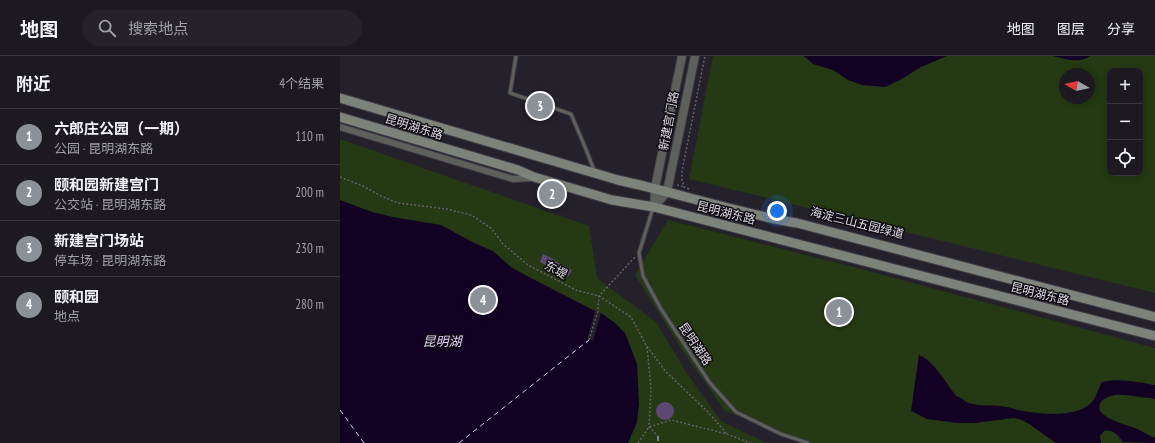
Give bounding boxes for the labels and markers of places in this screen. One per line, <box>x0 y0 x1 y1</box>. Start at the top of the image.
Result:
pin: 3 <box>527 91 553 121</box>
pin: 2 <box>539 179 565 209</box>
pin: 4 <box>470 285 496 315</box>
pin: 1 <box>826 297 852 327</box>

